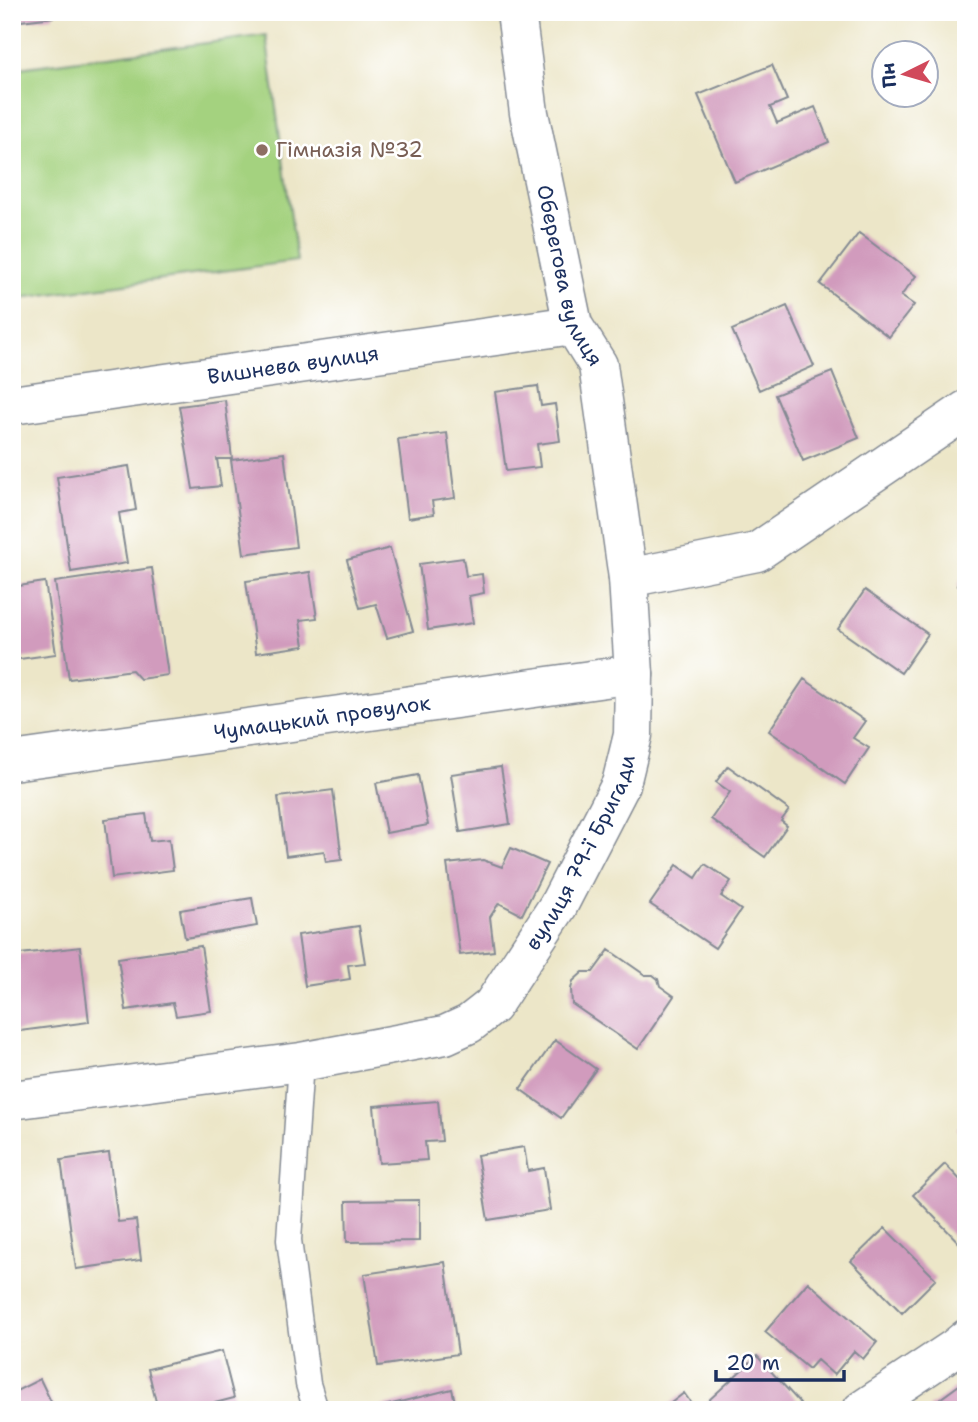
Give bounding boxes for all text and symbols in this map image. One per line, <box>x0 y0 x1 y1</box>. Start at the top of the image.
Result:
north arrow <box>870 38 940 108</box>
text: Пн <box>875 62 902 89</box>
place label: Гімназія №32 <box>276 136 423 164</box>
marker: Гімназія №32 <box>254 142 270 158</box>
street label: Оберегова вулиця <box>530 182 609 372</box>
street label: Вишнева вулиця <box>206 339 381 391</box>
street label: Чумацький провулок <box>212 689 432 747</box>
street label: вулиця 79-ї Бригади <box>519 751 642 956</box>
scale bar <box>716 1338 843 1382</box>
text: 20 m <box>726 1349 780 1377</box>

